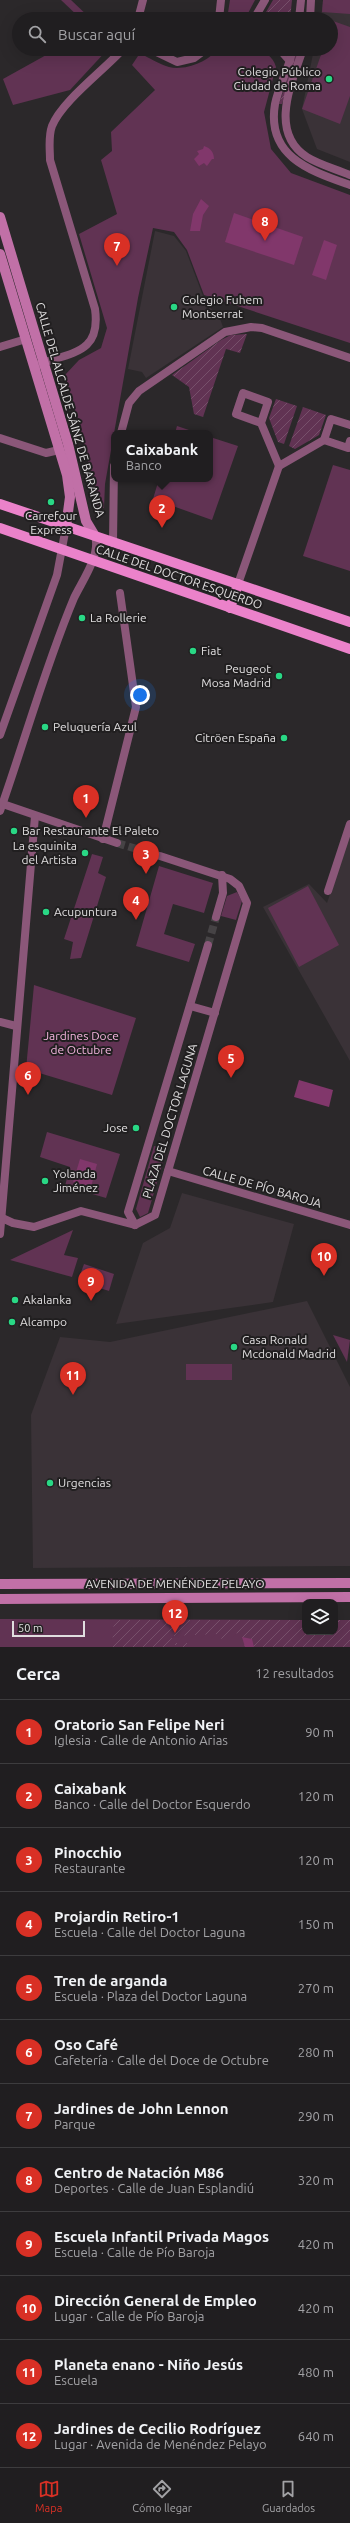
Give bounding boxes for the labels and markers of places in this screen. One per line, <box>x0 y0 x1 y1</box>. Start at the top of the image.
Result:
place label: Colegio Público Ciudad de Roma <box>234 65 321 92</box>
marker: Colegio Público Ciudad de Roma <box>324 74 334 84</box>
pin: 8 <box>252 208 278 241</box>
pin: 7 <box>104 233 130 266</box>
place label: Colegio Fuhem Montserrat <box>182 293 263 320</box>
marker: Colegio Fuhem Montserrat <box>169 302 179 312</box>
pin: 2 <box>149 495 175 528</box>
marker: Carrefour Express <box>46 497 56 507</box>
place label: Carrefour Express <box>25 509 78 536</box>
place label: La Rollerie <box>90 611 147 624</box>
marker: La Rollerie <box>77 613 87 623</box>
place label: Fiat <box>201 644 221 657</box>
marker: Fiat <box>188 646 198 656</box>
place label: Peugeot Mosa Madrid <box>201 662 271 689</box>
marker: Peugeot Mosa Madrid <box>274 671 284 681</box>
place label: Peluquería Azul <box>53 720 137 733</box>
marker: Peluquería Azul <box>40 722 50 732</box>
place label: Citröen España <box>195 731 276 744</box>
marker: Citröen España <box>279 733 289 743</box>
pin: 1 <box>73 785 99 818</box>
place label: Bar Restaurante El Paleto <box>22 824 159 837</box>
marker: Bar Restaurante El Paleto <box>9 826 19 836</box>
place label: La esquinita del Artista <box>13 839 77 866</box>
pin: 3 <box>133 841 159 874</box>
marker: La esquinita del Artista <box>80 848 90 858</box>
pin: 4 <box>123 887 149 920</box>
place label: Acupuntura <box>54 905 117 918</box>
marker: Acupuntura <box>41 907 51 917</box>
pin: 5 <box>218 1045 244 1078</box>
pin: 6 <box>15 1062 41 1095</box>
place label: Jose <box>103 1121 128 1134</box>
marker: Jose <box>131 1123 141 1133</box>
place label: Yolanda Jiménez <box>53 1167 98 1194</box>
marker: Yolanda Jiménez <box>40 1176 50 1186</box>
pin: 10 <box>311 1243 337 1276</box>
pin: 9 <box>78 1268 104 1301</box>
place label: Akalanka <box>23 1293 71 1306</box>
marker: Akalanka <box>10 1295 20 1305</box>
place label: Alcampo <box>20 1315 67 1328</box>
marker: Alcampo <box>7 1317 17 1327</box>
place label: Casa Ronald Mcdonald Madrid <box>242 1333 336 1360</box>
marker: Casa Ronald Mcdonald Madrid <box>229 1342 239 1352</box>
pin: 11 <box>60 1362 86 1395</box>
place label: Urgencias <box>58 1476 111 1489</box>
marker: Urgencias <box>45 1478 55 1488</box>
pin: 12 <box>162 1600 188 1633</box>

